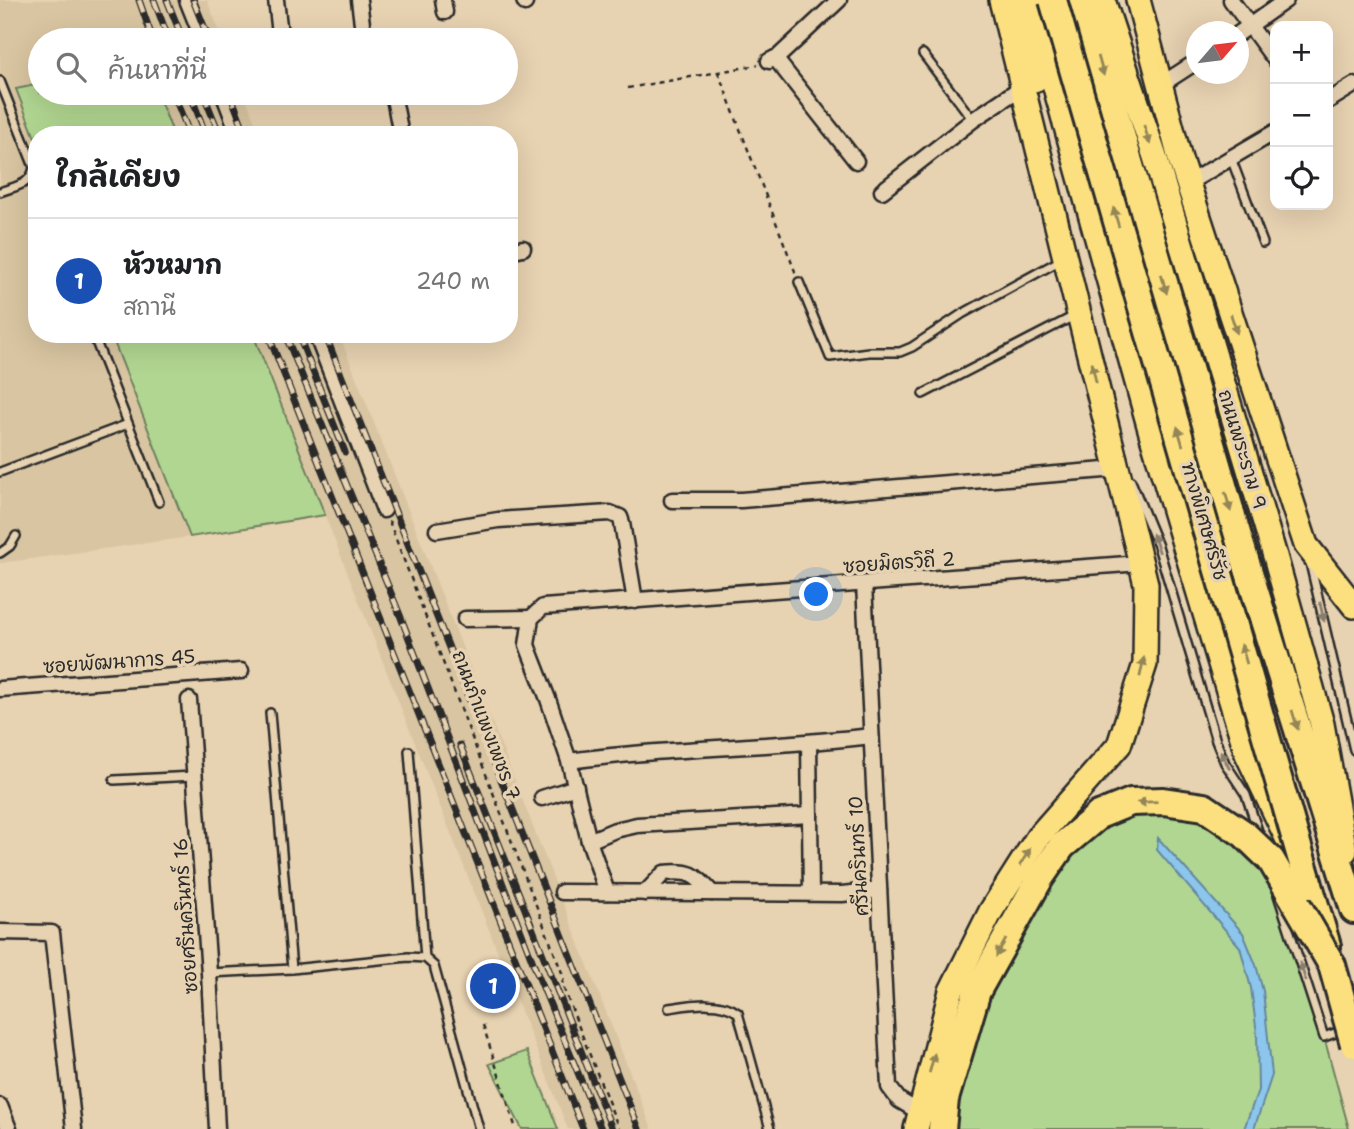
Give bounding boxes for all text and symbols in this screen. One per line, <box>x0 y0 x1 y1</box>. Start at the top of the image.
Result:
north arrow <box>1186 21 1249 84</box>
map controls <box>1270 21 1333 210</box>
button: + <box>1270 21 1333 84</box>
search box <box>28 28 518 105</box>
icon: search <box>52 48 90 86</box>
text: ค้นหาที่นี่ <box>108 52 207 87</box>
one-way arrow <box>1096 55 1106 76</box>
button: − <box>1270 84 1333 147</box>
one-way arrow <box>1142 124 1153 145</box>
button: locate <box>1270 147 1333 210</box>
text: ใกล้เคียง <box>56 156 181 197</box>
one-way arrow <box>1111 207 1121 228</box>
text: หัวหมาก <box>123 247 222 282</box>
text: 1 <box>74 266 84 296</box>
text: 240 m <box>416 266 490 296</box>
one-way arrow <box>1160 274 1170 295</box>
text: สถานี <box>123 292 176 322</box>
one-way arrow <box>1229 313 1240 334</box>
one-way arrow <box>1088 362 1099 384</box>
street label: ถนนพระราม 9 <box>1212 386 1273 512</box>
one-way arrow <box>1174 425 1185 447</box>
street label: ทางพิเศษศรีรัช <box>1176 459 1233 583</box>
one-way arrow <box>1223 492 1233 513</box>
one-way arrow <box>1150 533 1161 554</box>
street label: ซอยมิตรวิถี 2 <box>842 546 956 579</box>
your location <box>799 577 833 611</box>
one-way arrow <box>1317 601 1328 623</box>
one-way arrow <box>1238 643 1248 664</box>
street label: ซอยพัฒนาการ 45 <box>42 644 196 679</box>
street label: ถนนกำแพงเพชร 7 <box>446 647 527 804</box>
one-way arrow <box>1137 656 1148 678</box>
one-way arrow <box>1290 710 1300 731</box>
one-way arrow <box>1219 750 1230 770</box>
street label: ศรีนครินทร์ 10 <box>843 795 874 917</box>
one-way arrow <box>1136 796 1158 807</box>
street label: ซอยศรีนครินทร์ 16 <box>168 837 203 995</box>
one-way arrow <box>1018 848 1032 866</box>
one-way arrow <box>995 938 1007 957</box>
pin: 1 <box>470 960 516 1012</box>
one-way arrow <box>1298 962 1308 983</box>
one-way arrow <box>927 1052 938 1074</box>

